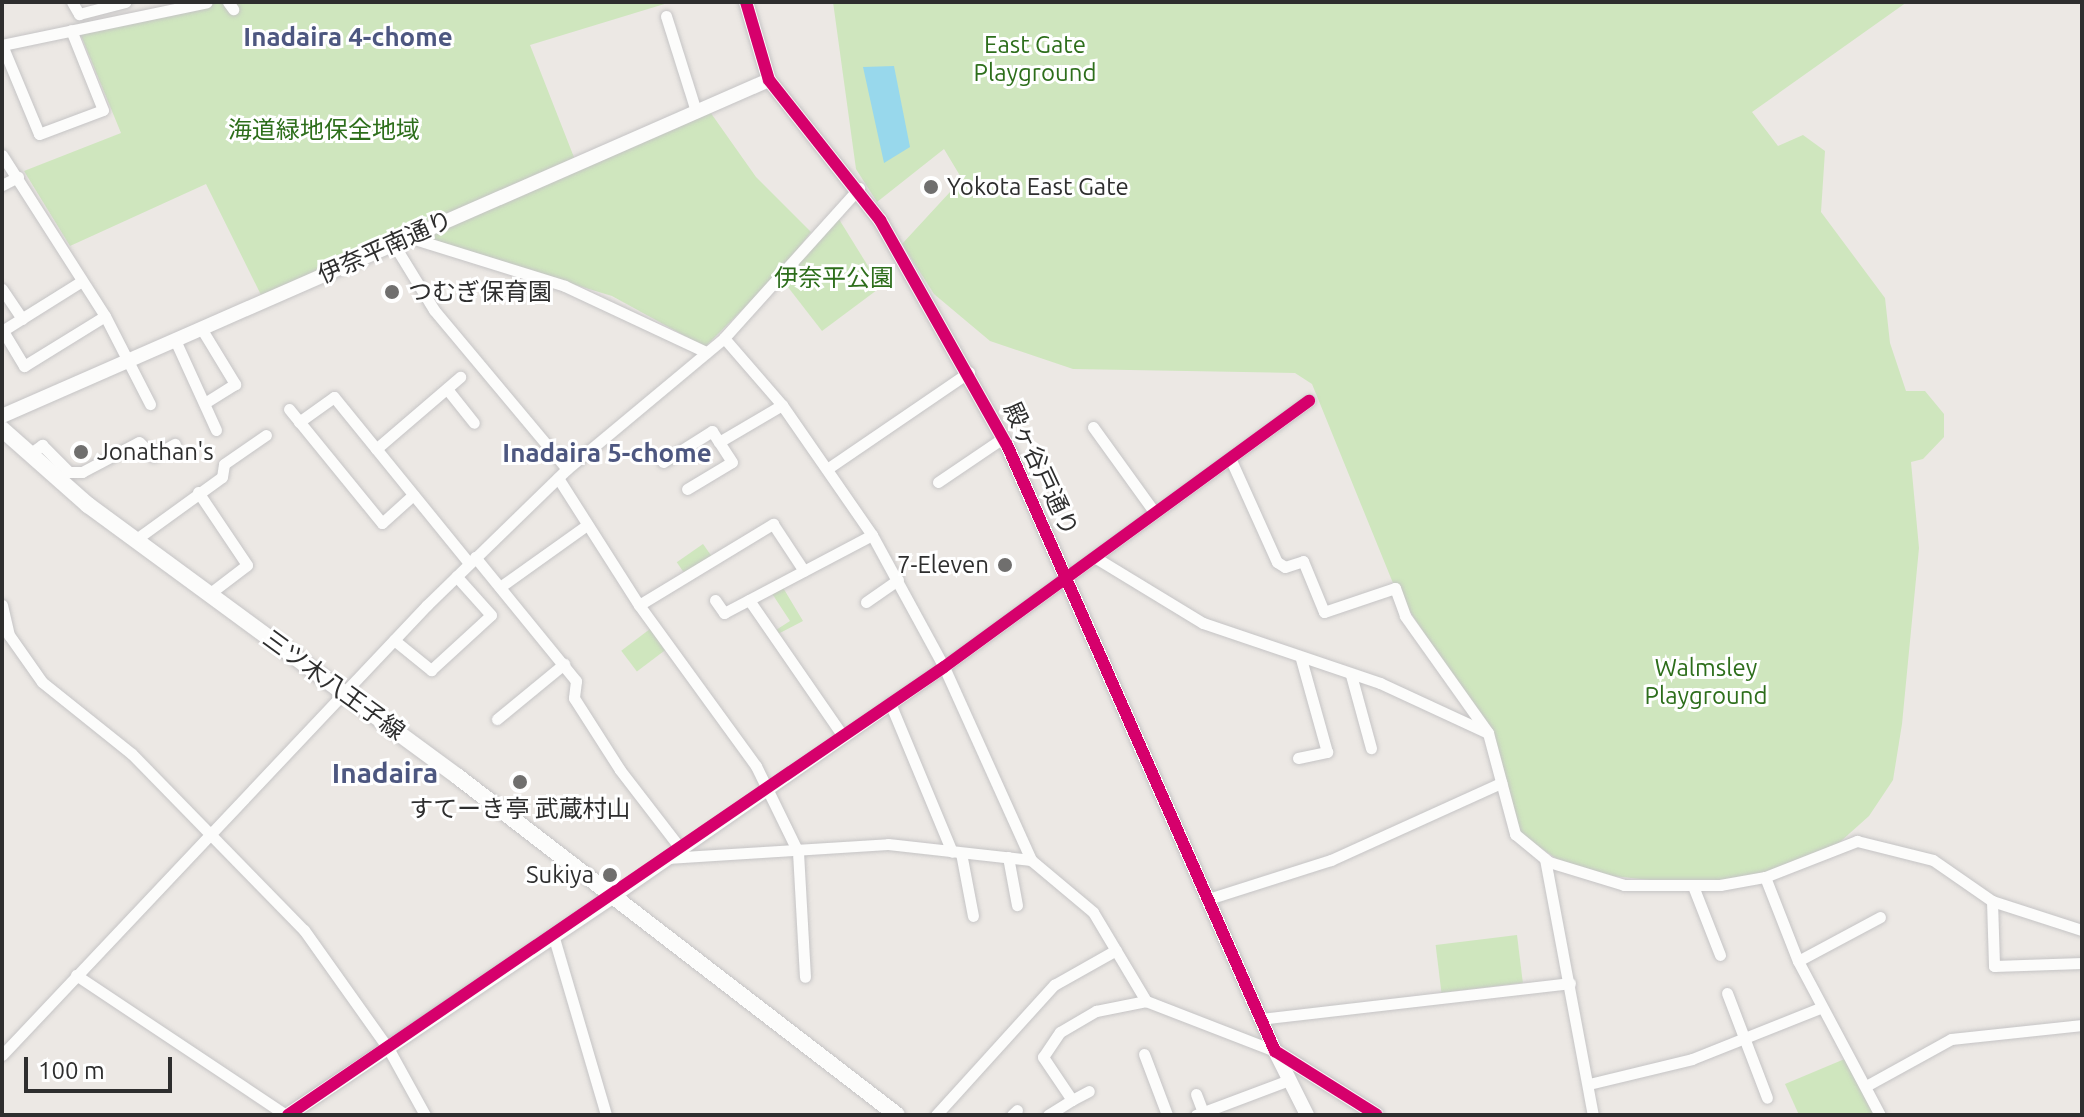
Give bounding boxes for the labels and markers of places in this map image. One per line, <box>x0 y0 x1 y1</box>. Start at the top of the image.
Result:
place label: Yokota East Gate <box>947 173 1129 201</box>
marker: Yokota East Gate <box>922 178 940 196</box>
place label: つむぎ保育園 <box>408 278 552 306</box>
marker: つむぎ保育園 <box>383 283 401 301</box>
place label: Jonathan's <box>97 438 214 466</box>
marker: Jonathan's <box>72 443 90 461</box>
place label: 7-Eleven <box>897 551 989 579</box>
marker: 7-Eleven <box>996 556 1014 574</box>
marker: すてーき亭 武蔵村山 <box>511 773 529 791</box>
place label: すてーき亭 武蔵村山 <box>409 795 631 823</box>
place label: Sukiya <box>526 861 594 889</box>
marker: Sukiya <box>601 866 619 884</box>

